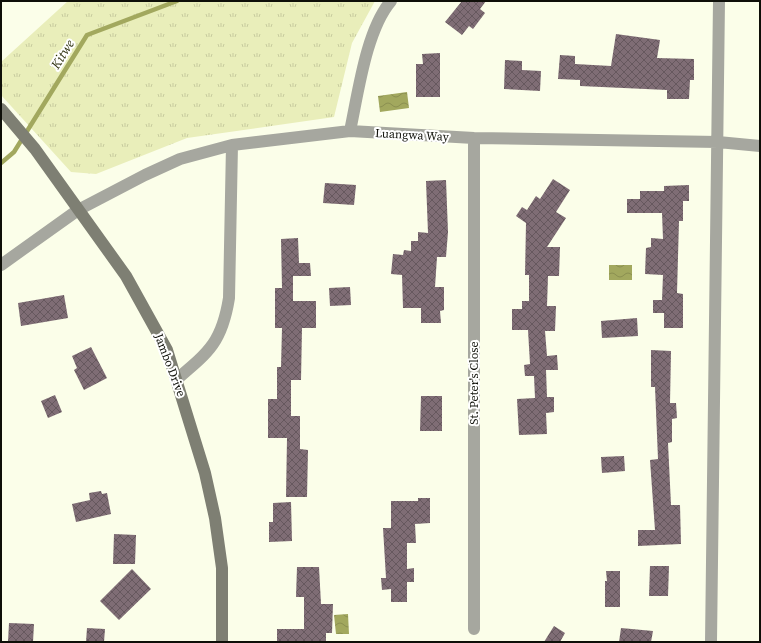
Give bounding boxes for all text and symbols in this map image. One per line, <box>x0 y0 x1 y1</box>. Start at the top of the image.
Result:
water label: Kitwe <box>46 36 78 73</box>
street label: Luangwa Way <box>375 125 450 145</box>
street label: Jambo Drive <box>150 330 189 399</box>
street label: St. Peter's Close <box>466 341 482 425</box>

